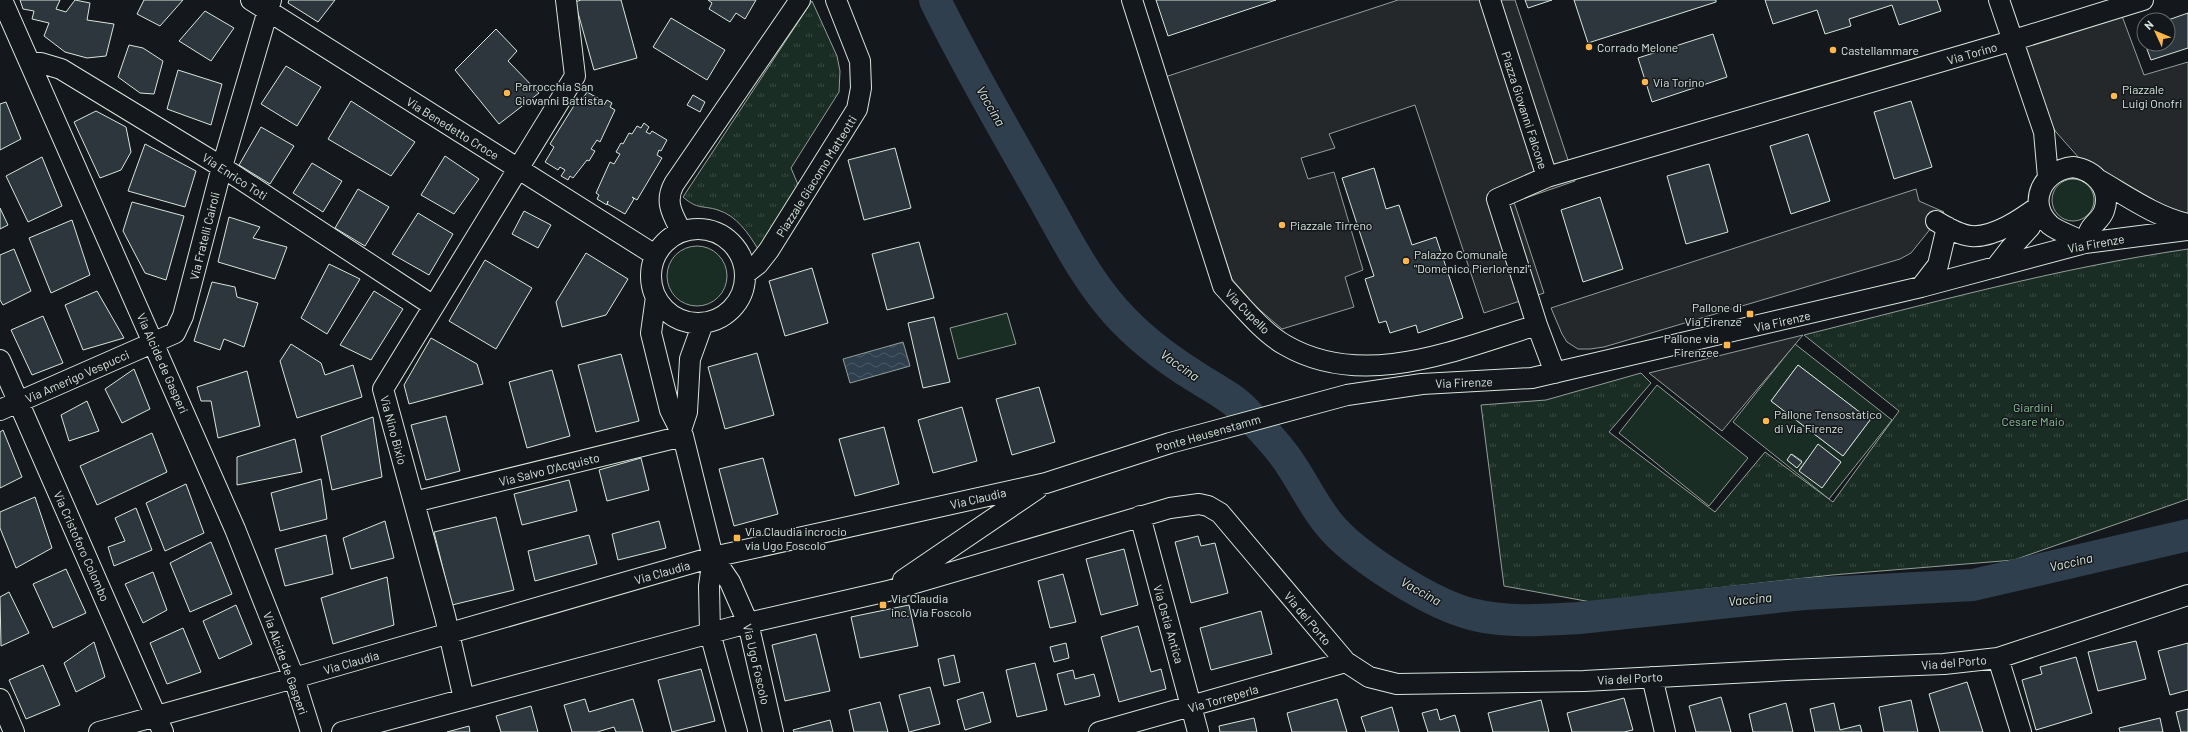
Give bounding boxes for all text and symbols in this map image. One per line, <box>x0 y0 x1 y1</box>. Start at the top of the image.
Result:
north arrow <box>2136 12 2176 52</box>
text: N <box>2141 18 2156 32</box>
street label: Via Torino <box>1945 39 1999 67</box>
place label: Corrado Melone <box>1597 40 1678 54</box>
marker: Corrado Melone <box>1584 42 1594 52</box>
place label: Castellammare <box>1841 43 1919 57</box>
marker: Castellammare <box>1828 45 1838 55</box>
street label: Piazza Giovanni Falcone <box>1499 49 1551 171</box>
place label: Via Torino <box>1653 75 1705 89</box>
marker: Via Torino <box>1640 77 1650 87</box>
place label: Parrocchia San Giovanni Battista <box>515 79 603 107</box>
place label: Piazzale Luigi Onofri <box>2122 82 2182 110</box>
water label: Vaccina <box>973 83 1009 129</box>
marker: Parrocchia San Giovanni Battista <box>502 88 512 98</box>
marker: Piazzale Luigi Onofri <box>2109 91 2119 101</box>
street label: Via Benedetto Croce <box>404 94 502 162</box>
street label: Piazzale Giacomo Matteotti <box>773 113 859 239</box>
street label: Via Enrico Toti <box>200 150 270 202</box>
street label: Via Fratelli Cairoli <box>186 190 222 282</box>
place label: Piazzale Tirreno <box>1290 218 1372 232</box>
marker: Piazzale Tirreno <box>1277 220 1287 230</box>
street label: Via Firenze <box>2066 231 2126 255</box>
place label: Palazzo Comunale "Domenico Pierlorenzi" <box>1414 247 1531 275</box>
marker: Palazzo Comunale "Domenico Pierlorenzi" <box>1401 256 1411 266</box>
street label: Via Cupello <box>1223 286 1273 336</box>
place label: Pallone di Via Firenze <box>1685 300 1742 328</box>
street label: Via Firenze <box>1752 308 1812 334</box>
marker: Pallone di Via Firenze <box>1745 309 1755 319</box>
street label: Via Alcide de Gasperi <box>135 311 191 415</box>
place label: Pallone via Firenzee <box>1664 331 1719 359</box>
marker: Pallone via Firenzee <box>1722 340 1732 350</box>
water label: Vaccina <box>1157 346 1203 384</box>
street label: Via Amerigo Vespucci <box>23 347 131 405</box>
street label: Via Firenze <box>1435 374 1493 390</box>
street label: Via Nino Bixio <box>378 394 410 466</box>
park label: Giardini Cesare Maio <box>2002 400 2064 428</box>
place label: Pallone Tensostatico di Via Firenze <box>1774 407 1882 435</box>
street label: Ponte Heusenstamm <box>1154 411 1262 455</box>
marker: Pallone Tensostatico di Via Firenze <box>1761 416 1771 426</box>
street label: Via Salvo D'Acquisto <box>497 450 601 488</box>
street label: Via Claudia <box>949 485 1007 511</box>
street label: Via Cristoforo Colombo <box>51 489 113 603</box>
place label: Via Claudia incrocio via Ugo Foscolo <box>745 524 847 552</box>
marker: Via Claudia incrocio via Ugo Foscolo <box>732 533 742 543</box>
water label: Vaccina <box>2048 549 2094 575</box>
street label: Via Claudia <box>633 557 691 587</box>
water label: Vaccina <box>1398 573 1444 609</box>
street label: Via Ostia Antica <box>1151 583 1187 665</box>
street label: Via del Porto <box>1282 588 1334 648</box>
water label: Vaccina <box>1727 589 1773 609</box>
place label: Via Claudia inc. Via Foscolo <box>891 591 971 619</box>
marker: Via Claudia inc. Via Foscolo <box>878 600 888 610</box>
street label: Via Alcide de Gasperi <box>261 610 311 716</box>
street label: Via Ugo Foscolo <box>741 622 773 706</box>
street label: Via Claudia <box>322 647 380 677</box>
street label: Via del Porto <box>1921 652 1987 672</box>
street label: Via del Porto <box>1597 669 1663 687</box>
street label: Via Torreperla <box>1186 681 1260 715</box>

